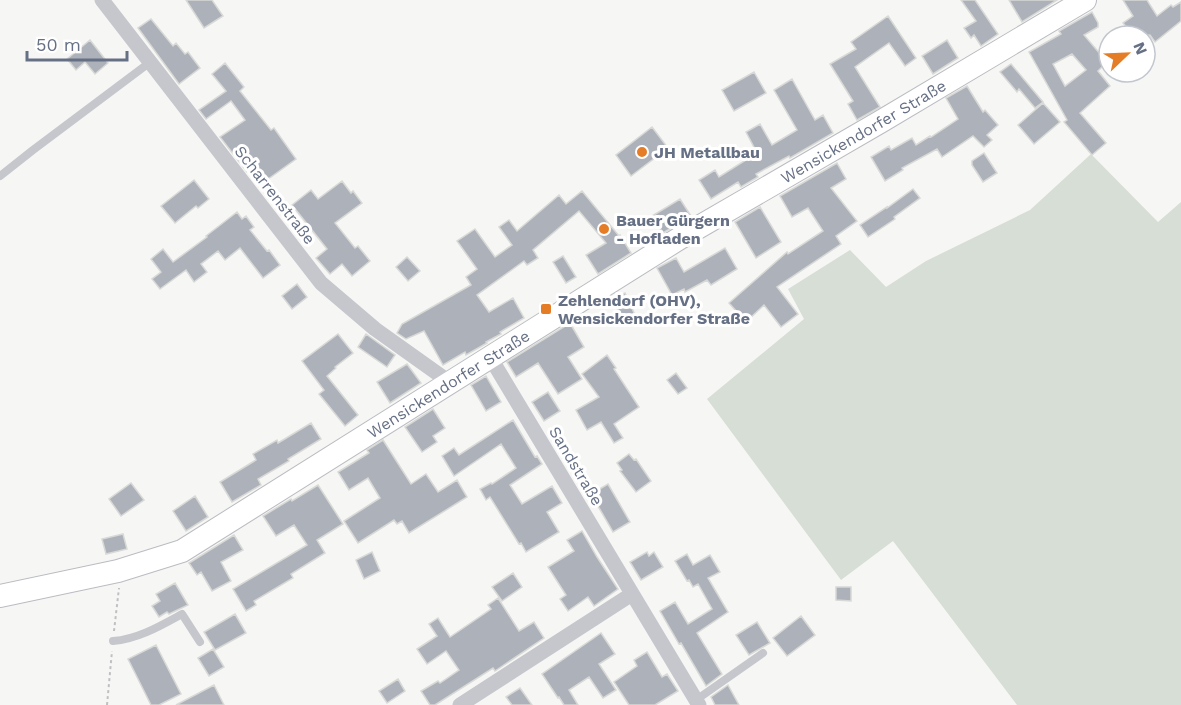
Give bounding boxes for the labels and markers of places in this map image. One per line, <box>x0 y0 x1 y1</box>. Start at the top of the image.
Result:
place label: JH Metallbau <box>654 143 760 162</box>
marker: JH Metallbau <box>635 145 649 159</box>
place label: Bauer Gürgern - Hofladen <box>616 211 730 248</box>
marker: Bauer Gürgern - Hofladen <box>597 222 611 236</box>
place label: Zehlendorf (OHV), Wensickendorfer Straße <box>558 291 750 328</box>
marker: Zehlendorf (OHV), Wensickendorfer Straße <box>539 302 553 316</box>

